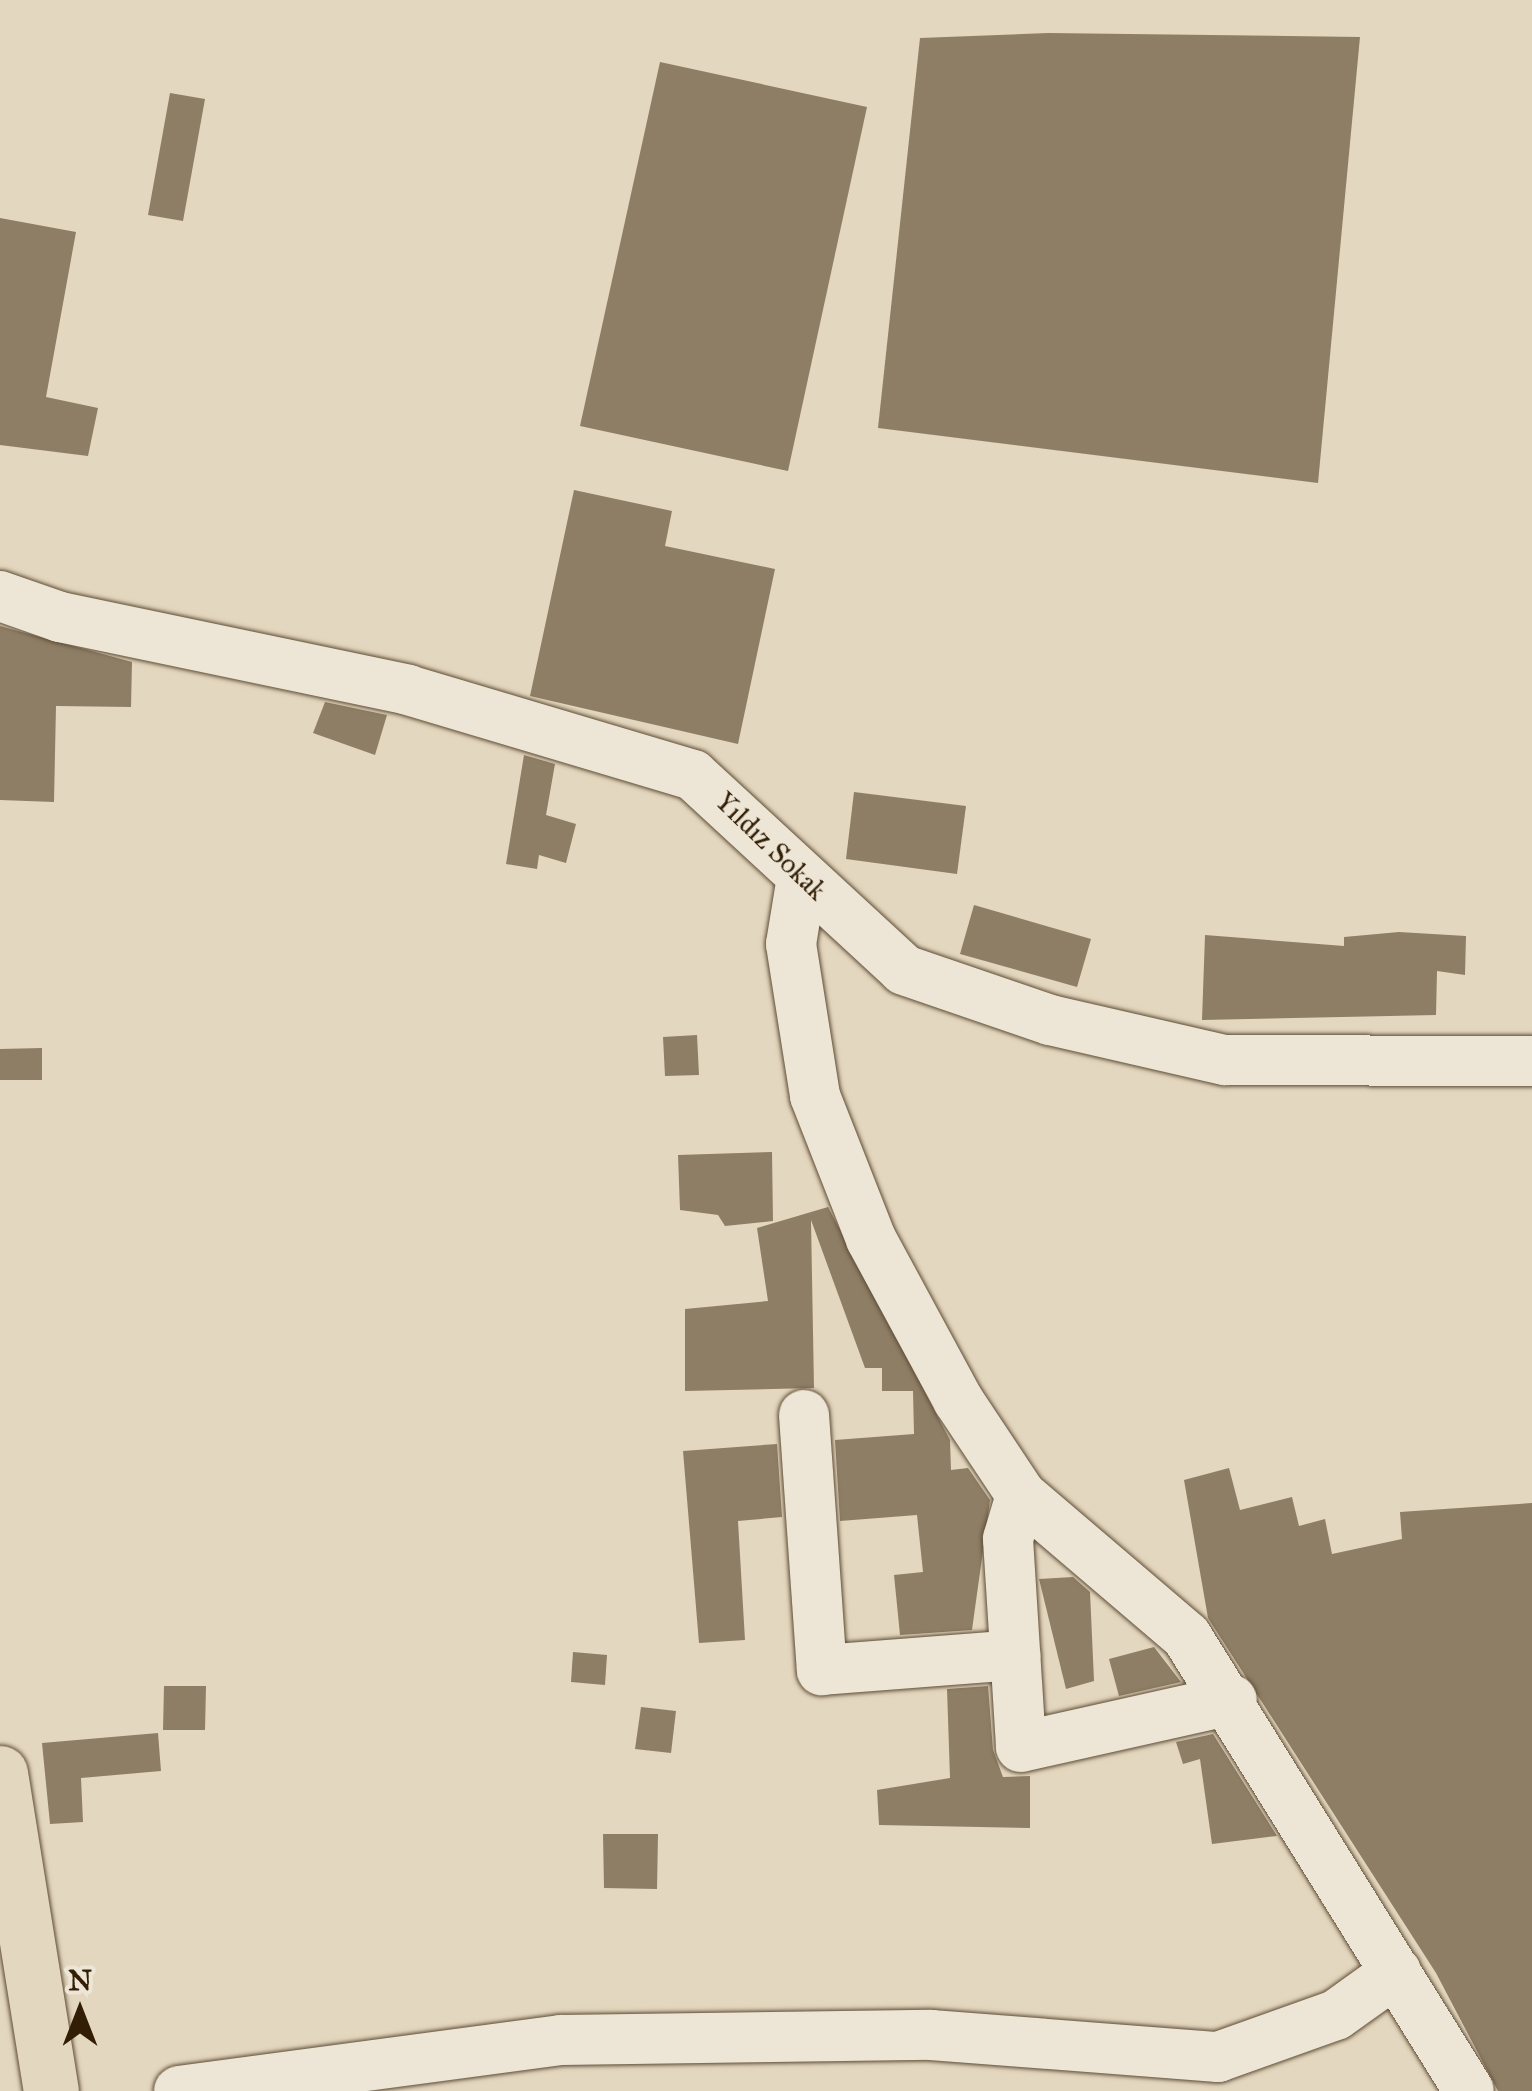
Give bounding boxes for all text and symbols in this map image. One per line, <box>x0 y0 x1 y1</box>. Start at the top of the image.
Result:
street label: Yıldız Sokak <box>708 785 834 907</box>
north arrow <box>30 1961 130 2061</box>
text: N <box>68 1963 92 1998</box>

